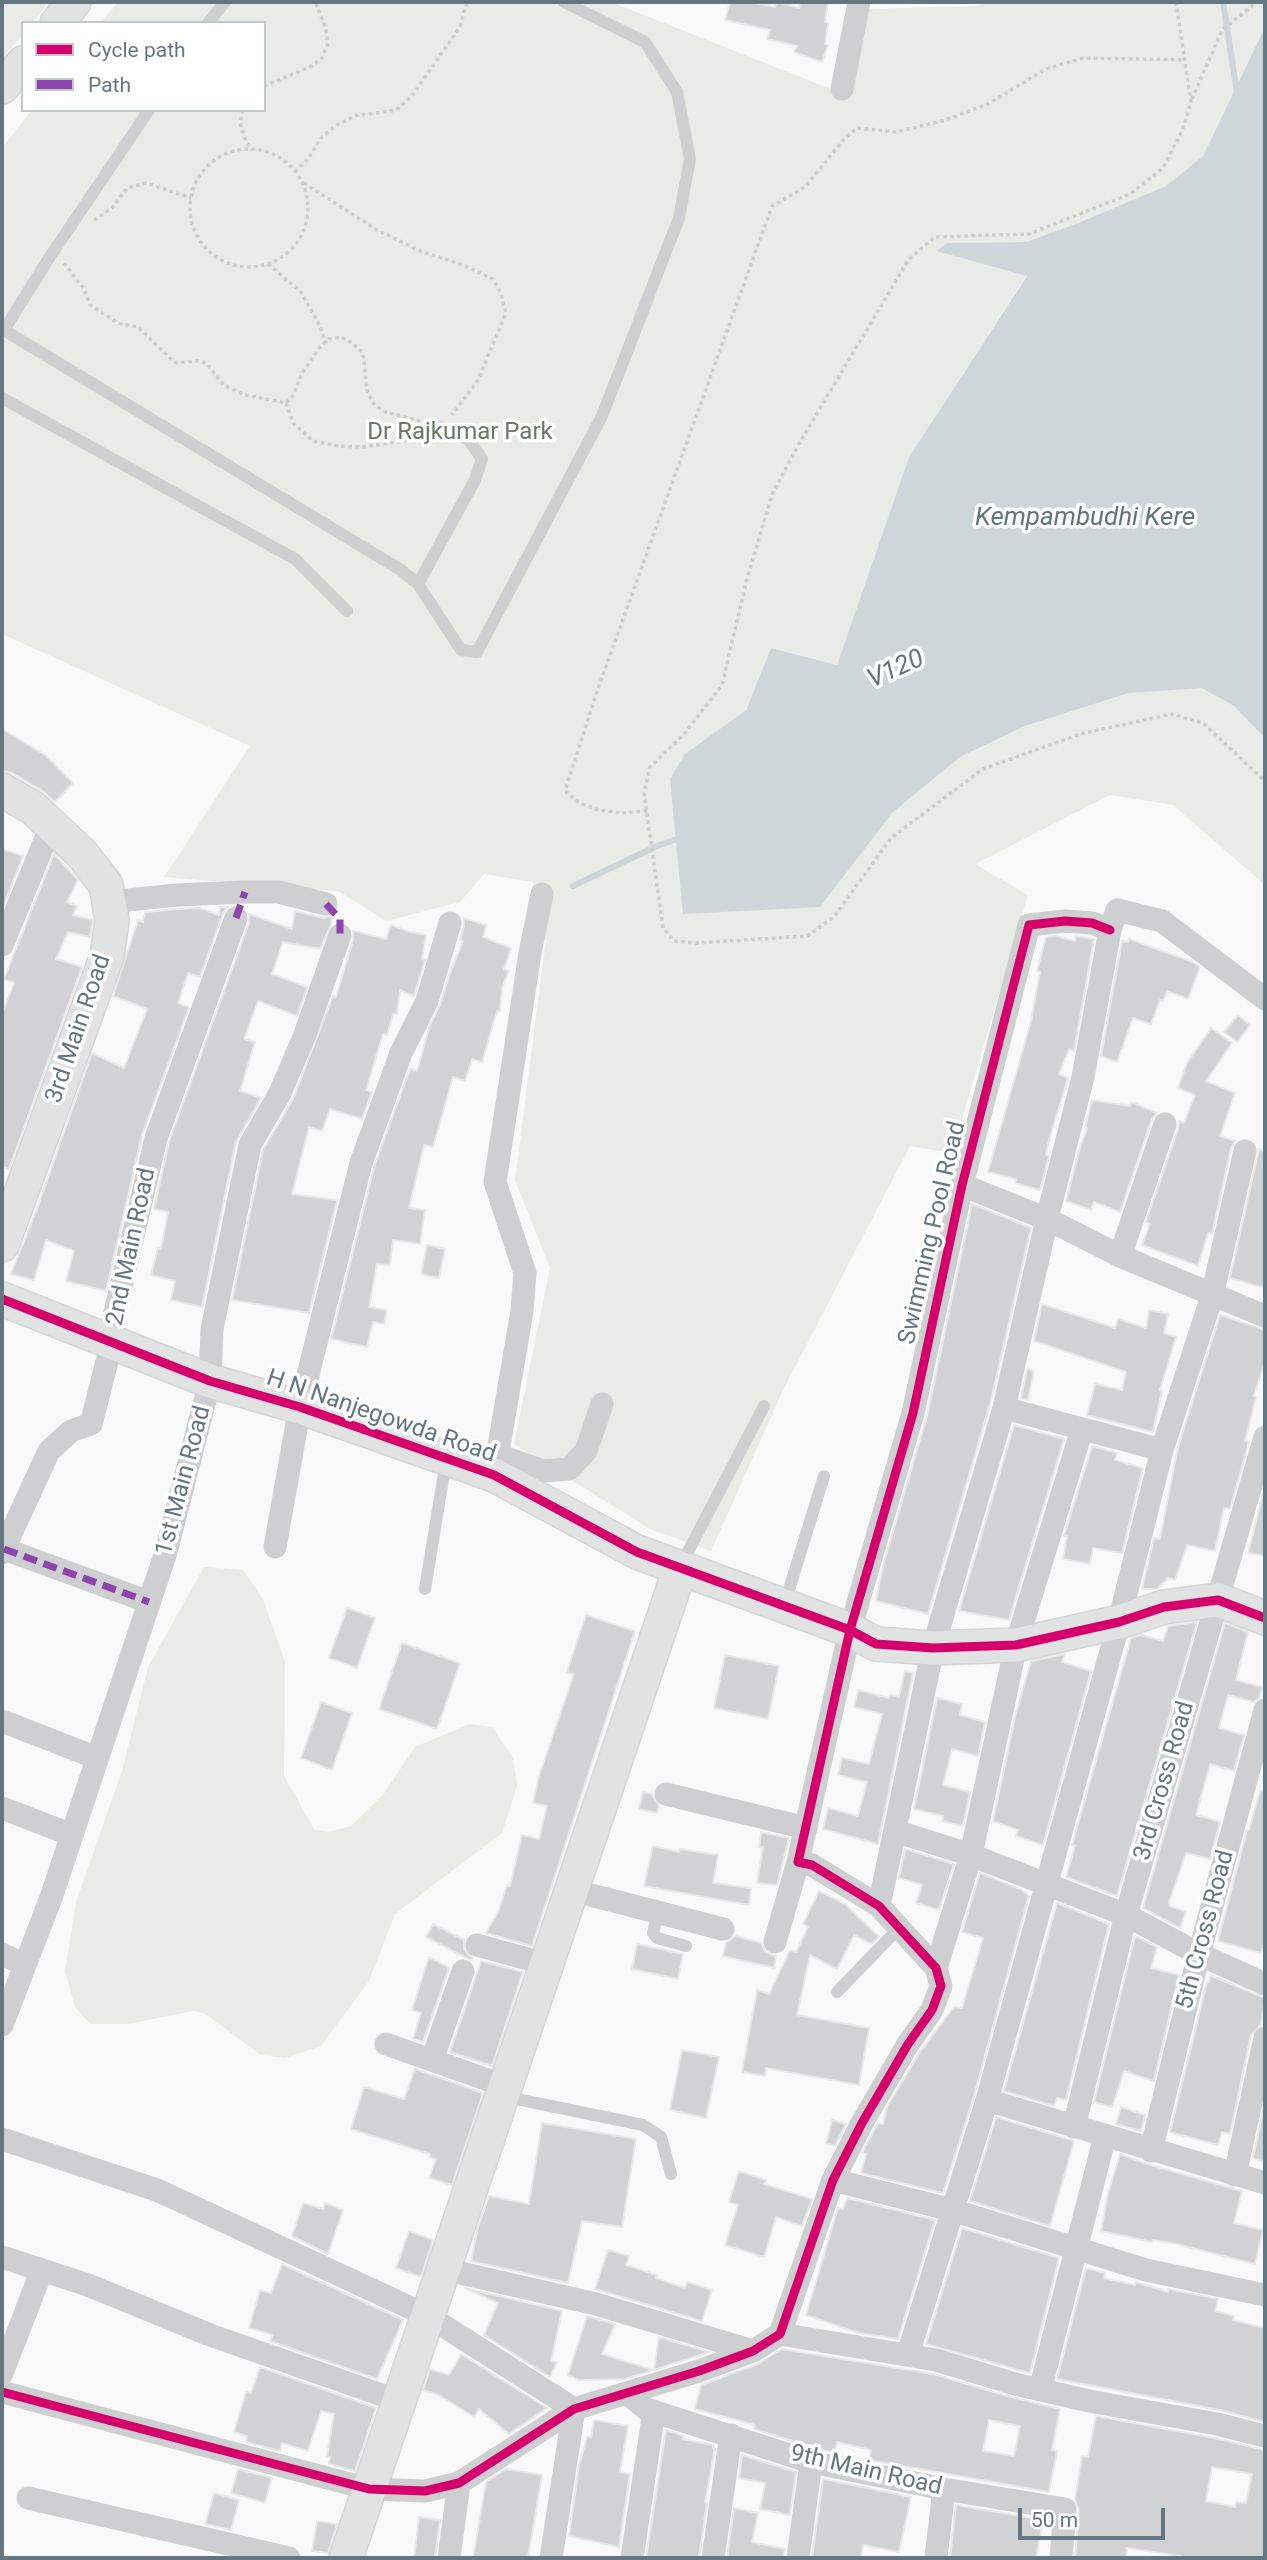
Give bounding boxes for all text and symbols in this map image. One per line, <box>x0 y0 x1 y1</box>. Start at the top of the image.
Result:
legend <box>21 21 266 112</box>
text: Cycle path <box>88 38 186 62</box>
text: Path <box>88 73 131 97</box>
park label: Dr Rajkumar Park <box>367 419 553 447</box>
water label: Kempambudhi Kere <box>975 502 1195 534</box>
water label: V120 <box>863 644 929 696</box>
street label: 3rd Main Road <box>40 951 118 1107</box>
street label: Swimming Pool Road <box>893 1119 973 1347</box>
street label: 2nd Main Road <box>101 1166 163 1328</box>
street label: H N Nanjegowda Road <box>262 1364 500 1470</box>
street label: 1st Main Road <box>150 1403 218 1559</box>
street label: 3rd Cross Road <box>1129 1698 1201 1864</box>
street label: 5th Cross Road <box>1171 1847 1241 2013</box>
street label: 9th Main Road <box>787 2440 945 2502</box>
scale bar <box>1022 2494 1169 2538</box>
text: 50 m <box>1031 2508 1078 2532</box>

